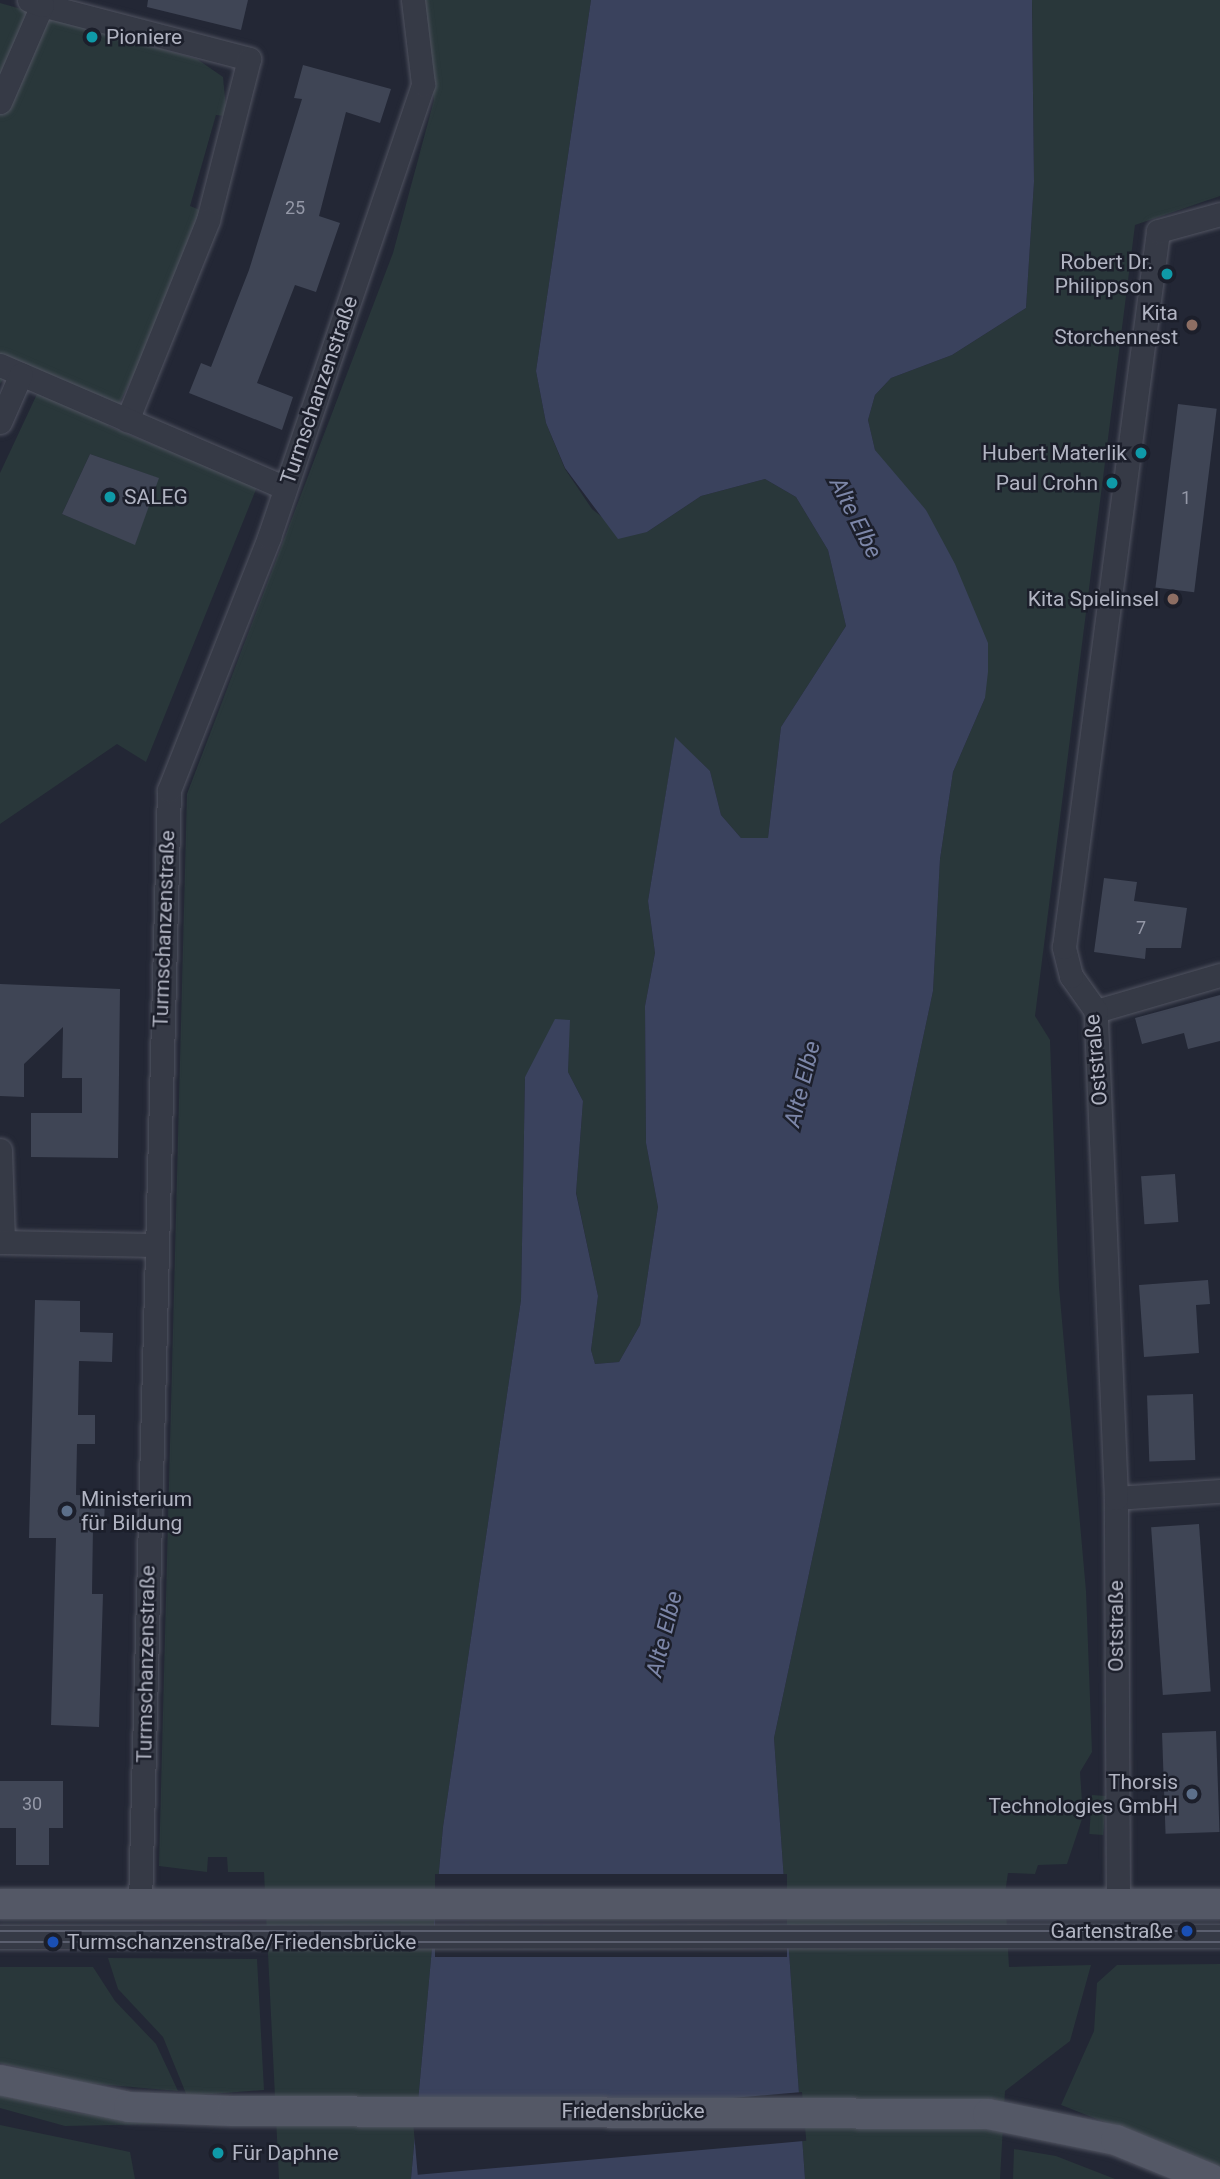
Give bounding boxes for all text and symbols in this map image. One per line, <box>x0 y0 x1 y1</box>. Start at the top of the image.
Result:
place label: Pioniere <box>106 24 182 50</box>
marker: Pioniere <box>84 29 100 45</box>
house number: 25 <box>285 197 305 219</box>
place label: Robert Dr. Philippson <box>1055 249 1153 299</box>
marker: Robert Dr. Philippson <box>1159 266 1175 282</box>
street label: Turmschanzenstraße <box>275 293 363 487</box>
place label: Kita Storchennest <box>1054 300 1178 350</box>
marker: Kita Storchennest <box>1184 317 1200 333</box>
place label: Hubert Materlik <box>982 440 1127 466</box>
marker: Hubert Materlik <box>1133 445 1149 461</box>
place label: Paul Crohn <box>996 470 1098 496</box>
water label: Alte Elbe <box>823 473 887 563</box>
marker: Paul Crohn <box>1104 475 1120 491</box>
place label: SALEG <box>124 484 188 510</box>
house number: 1 <box>1181 487 1191 509</box>
marker: SALEG <box>102 489 118 505</box>
place label: Kita Spielinsel <box>1028 586 1159 612</box>
marker: Kita Spielinsel <box>1165 591 1181 607</box>
street label: Turmschanzenstraße <box>148 830 180 1028</box>
house number: 7 <box>1136 917 1146 939</box>
street label: Oststraße <box>1079 1013 1113 1107</box>
water label: Alte Elbe <box>779 1038 827 1130</box>
place label: Ministerium für Bildung <box>81 1486 192 1536</box>
marker: Ministerium für Bildung <box>59 1503 75 1519</box>
street label: Turmschanzenstraße <box>132 1565 160 1763</box>
street label: Oststraße <box>1103 1580 1129 1672</box>
water label: Alte Elbe <box>641 1588 689 1680</box>
place label: Thorsis Technologies GmbH <box>989 1769 1178 1819</box>
marker: Thorsis Technologies GmbH <box>1184 1786 1200 1802</box>
house number: 30 <box>22 1793 42 1815</box>
place label: Gartenstraße <box>1051 1918 1173 1944</box>
marker: Gartenstraße <box>1179 1923 1195 1939</box>
place label: Turmschanzenstraße/Friedensbrücke <box>67 1929 416 1955</box>
marker: Turmschanzenstraße/Friedensbrücke <box>45 1934 61 1950</box>
street label: Friedensbrücke <box>561 2098 705 2124</box>
place label: Für Daphne <box>232 2140 339 2166</box>
marker: Für Daphne <box>210 2145 226 2161</box>

